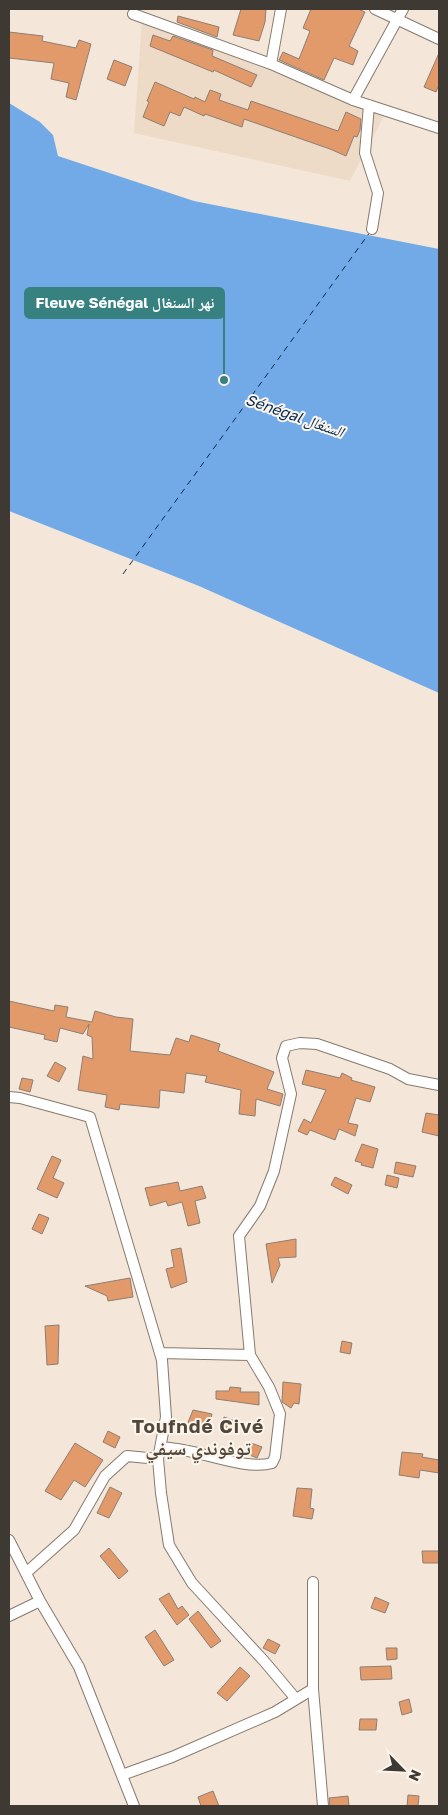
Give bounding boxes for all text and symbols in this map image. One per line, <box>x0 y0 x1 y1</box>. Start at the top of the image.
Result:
callout: Fleuve Sénégal نهر السنغال <box>25 288 224 318</box>
text: Fleuve Sénégal نهر السنغال <box>36 293 214 312</box>
water label: Sénégal السنغال <box>243 390 348 442</box>
district label: Toufndé Civé توفوندي سيفي <box>132 1414 264 1463</box>
north arrow <box>378 1745 428 1795</box>
text: N <box>405 1767 425 1784</box>

